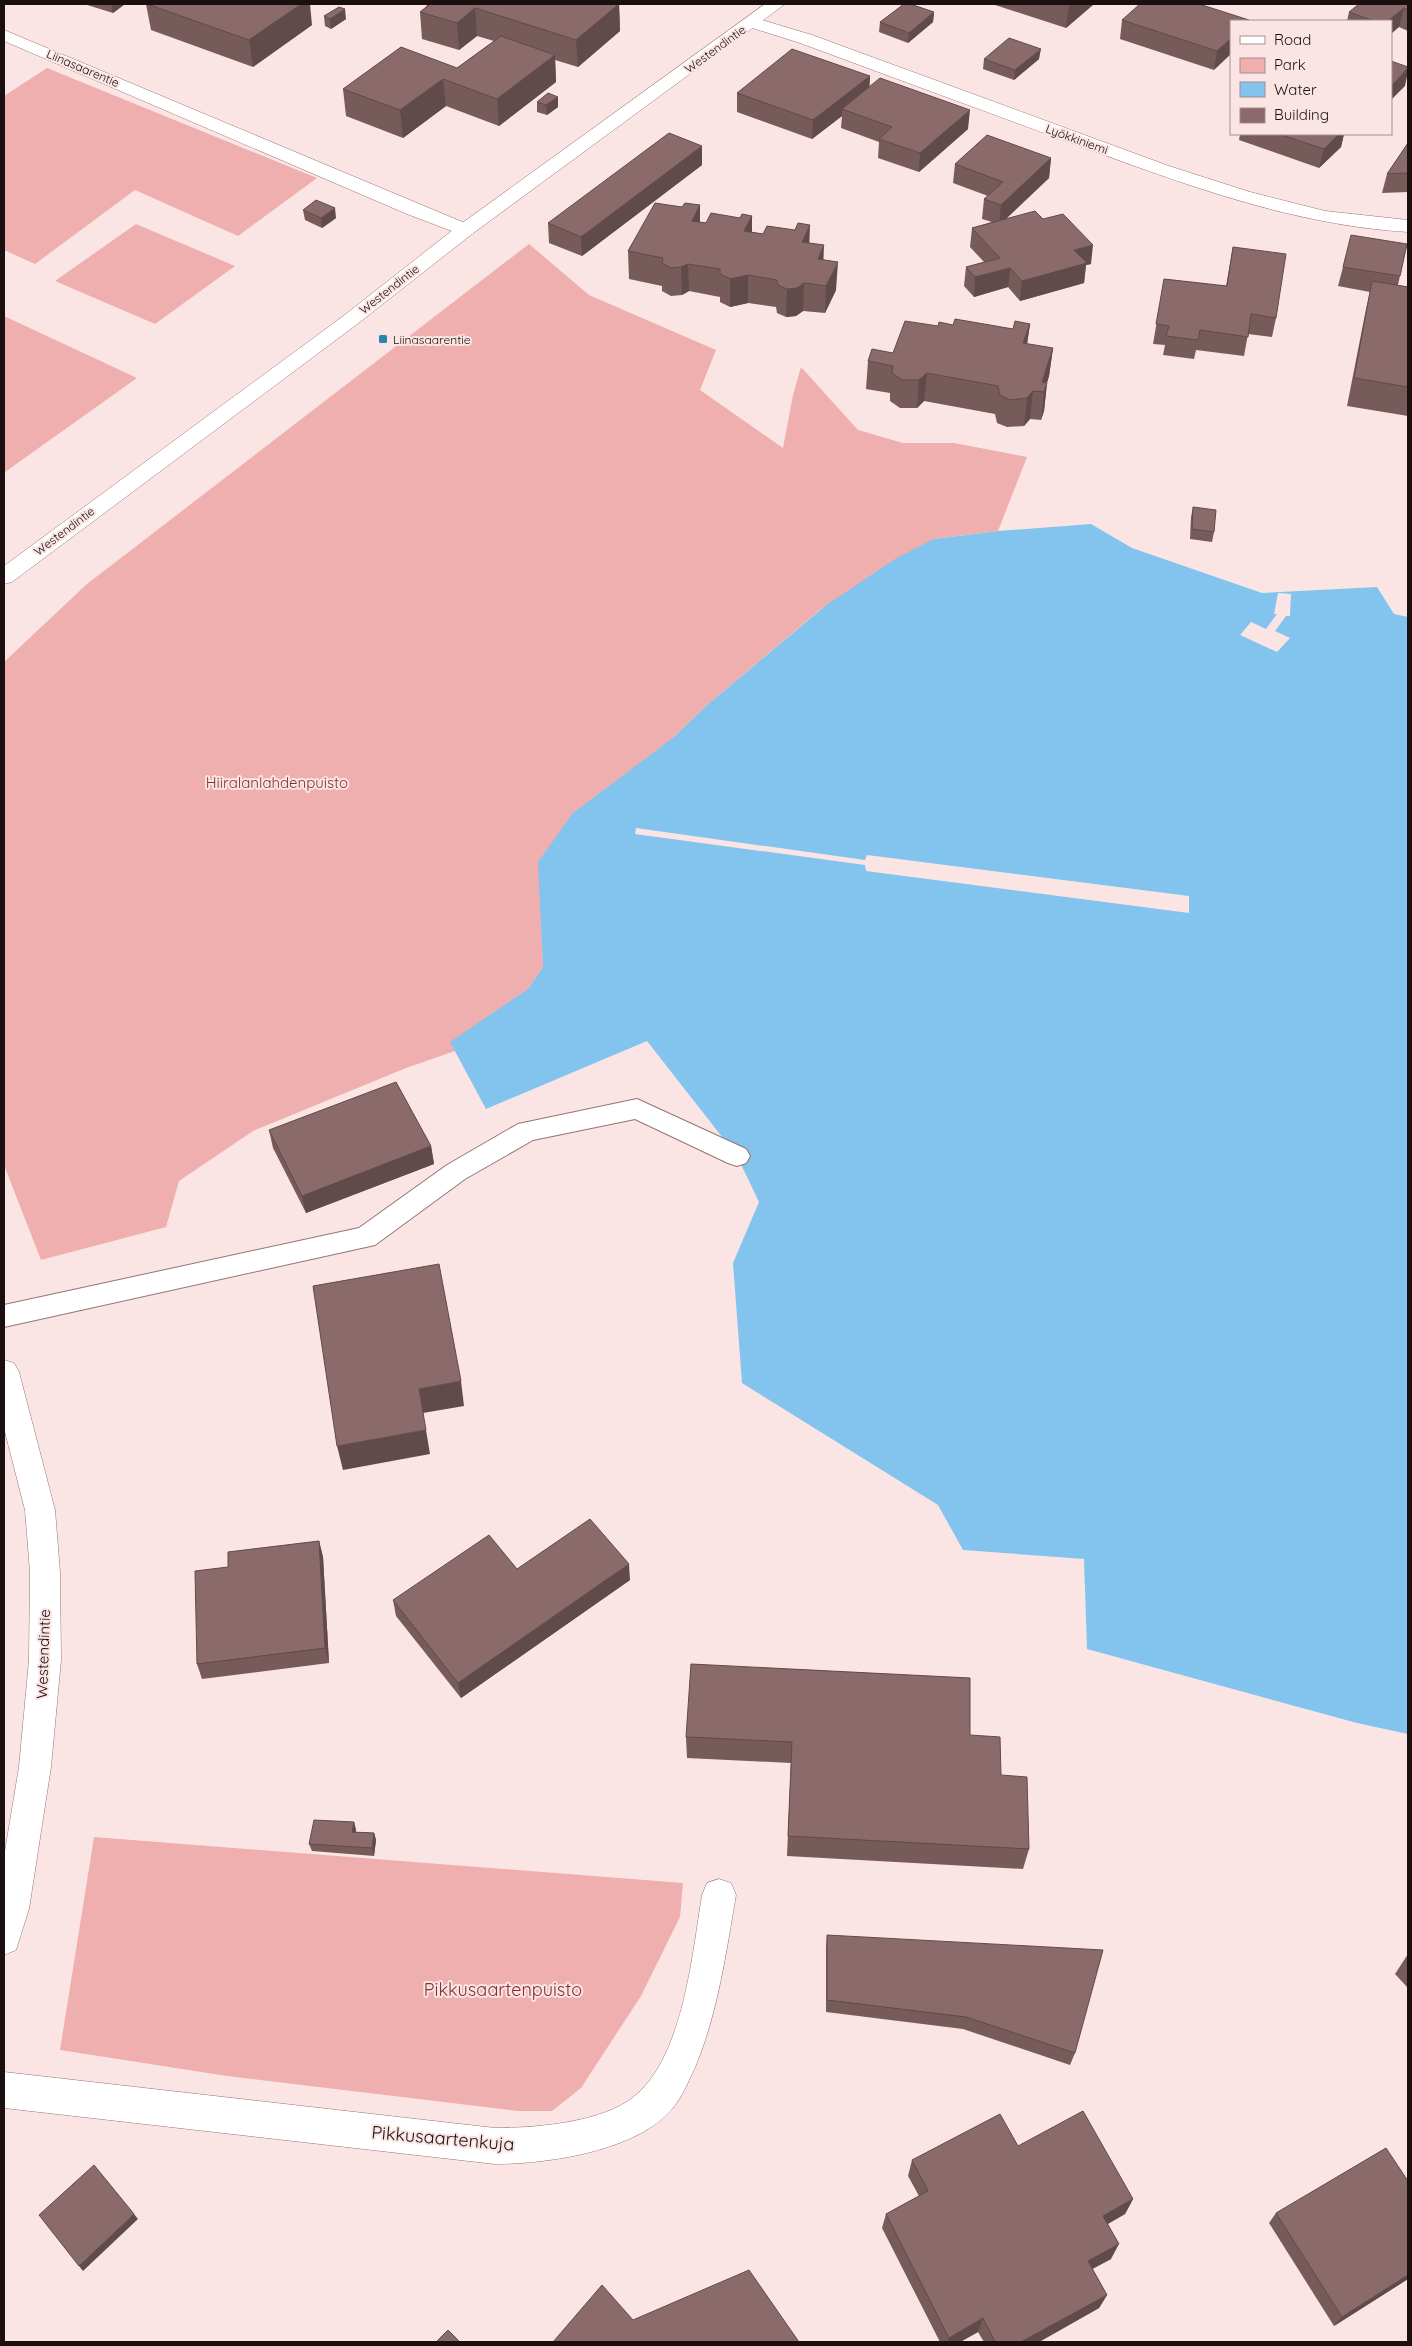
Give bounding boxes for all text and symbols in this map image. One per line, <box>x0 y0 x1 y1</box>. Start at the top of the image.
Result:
legend <box>1230 20 1392 135</box>
street label: Westendintie <box>682 22 749 76</box>
text: Road <box>1274 30 1311 49</box>
street label: Liinasaarentie <box>44 46 122 90</box>
text: Park <box>1274 55 1306 74</box>
text: Water <box>1274 80 1317 99</box>
text: Building <box>1274 105 1329 124</box>
street label: Lyökkiniemi <box>1044 121 1110 157</box>
street label: Westendintie <box>356 261 422 317</box>
place label: Liinasaarentie <box>393 332 471 347</box>
marker: Liinasaarentie <box>377 333 389 345</box>
street label: Westendintie <box>31 503 97 559</box>
park label: Hiiralanlahdenpuisto <box>206 773 348 792</box>
street label: Westendintie <box>32 1609 54 1699</box>
park label: Pikkusaartenpuisto <box>424 1978 582 2001</box>
street label: Pikkusaartenkuja <box>370 2120 516 2156</box>

